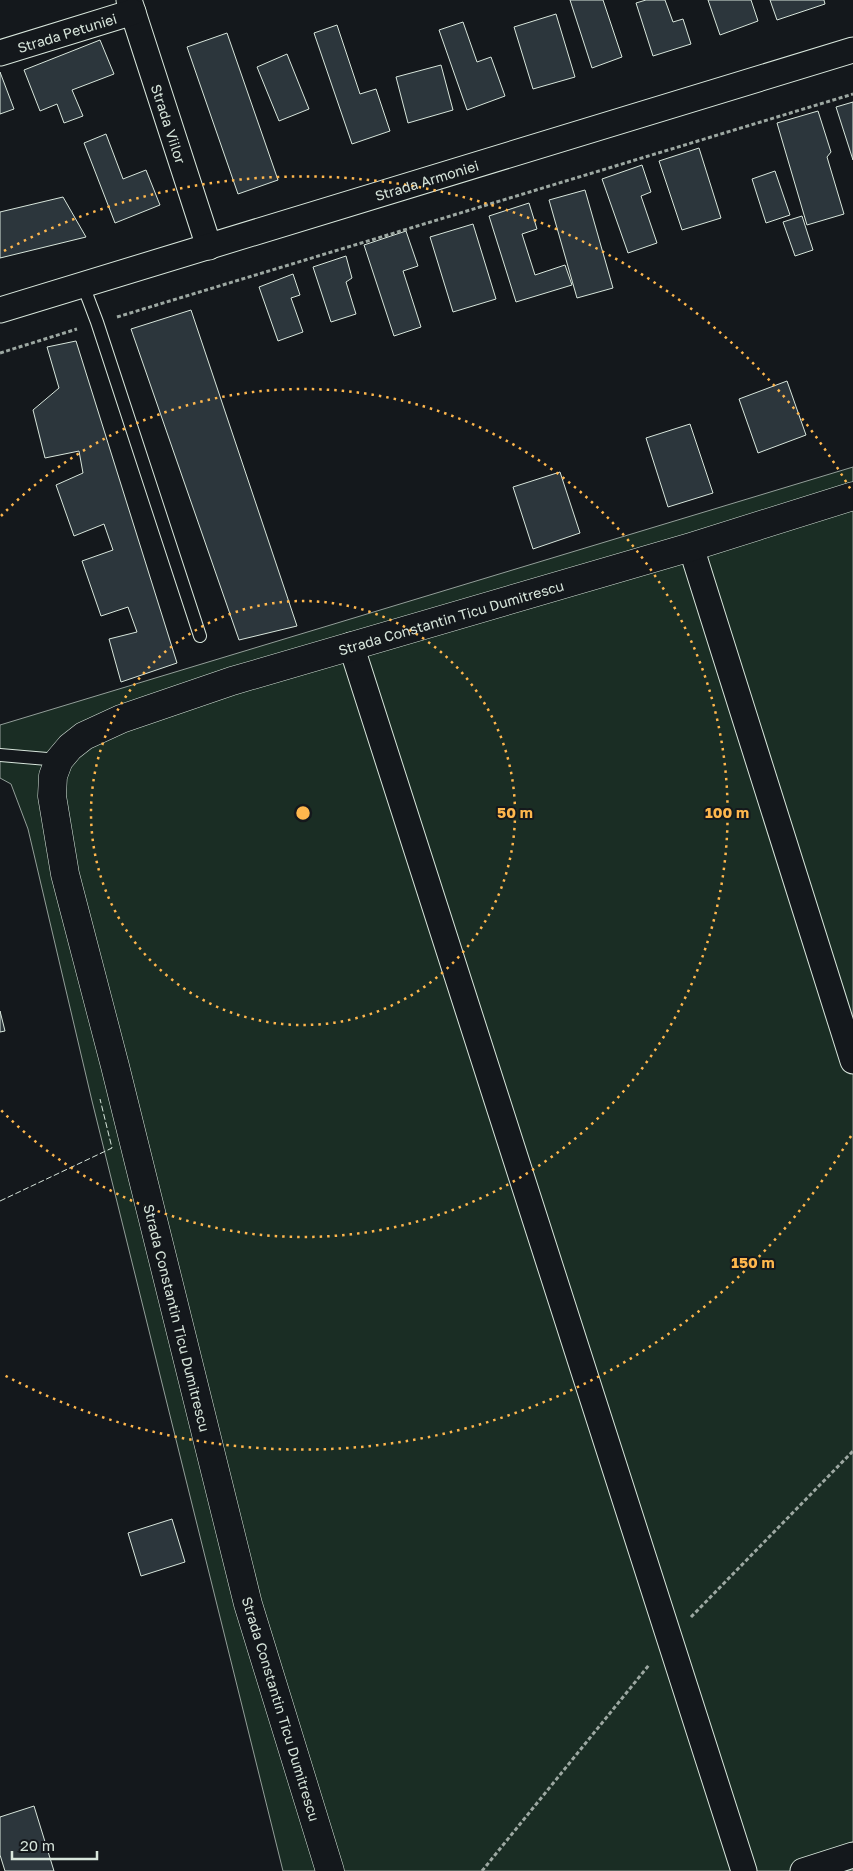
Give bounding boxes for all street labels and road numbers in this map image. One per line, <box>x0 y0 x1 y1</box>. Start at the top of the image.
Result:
street label: Strada Petuniei <box>15 9 119 56</box>
street label: Strada Viilor <box>148 82 190 166</box>
street label: Strada Armoniei <box>373 156 481 204</box>
street label: Strada Constantin Ticu Dumitrescu <box>336 576 566 658</box>
street label: Strada Constantin Ticu Dumitrescu <box>140 1202 214 1434</box>
street label: Strada Constantin Ticu Dumitrescu <box>239 1595 323 1823</box>

